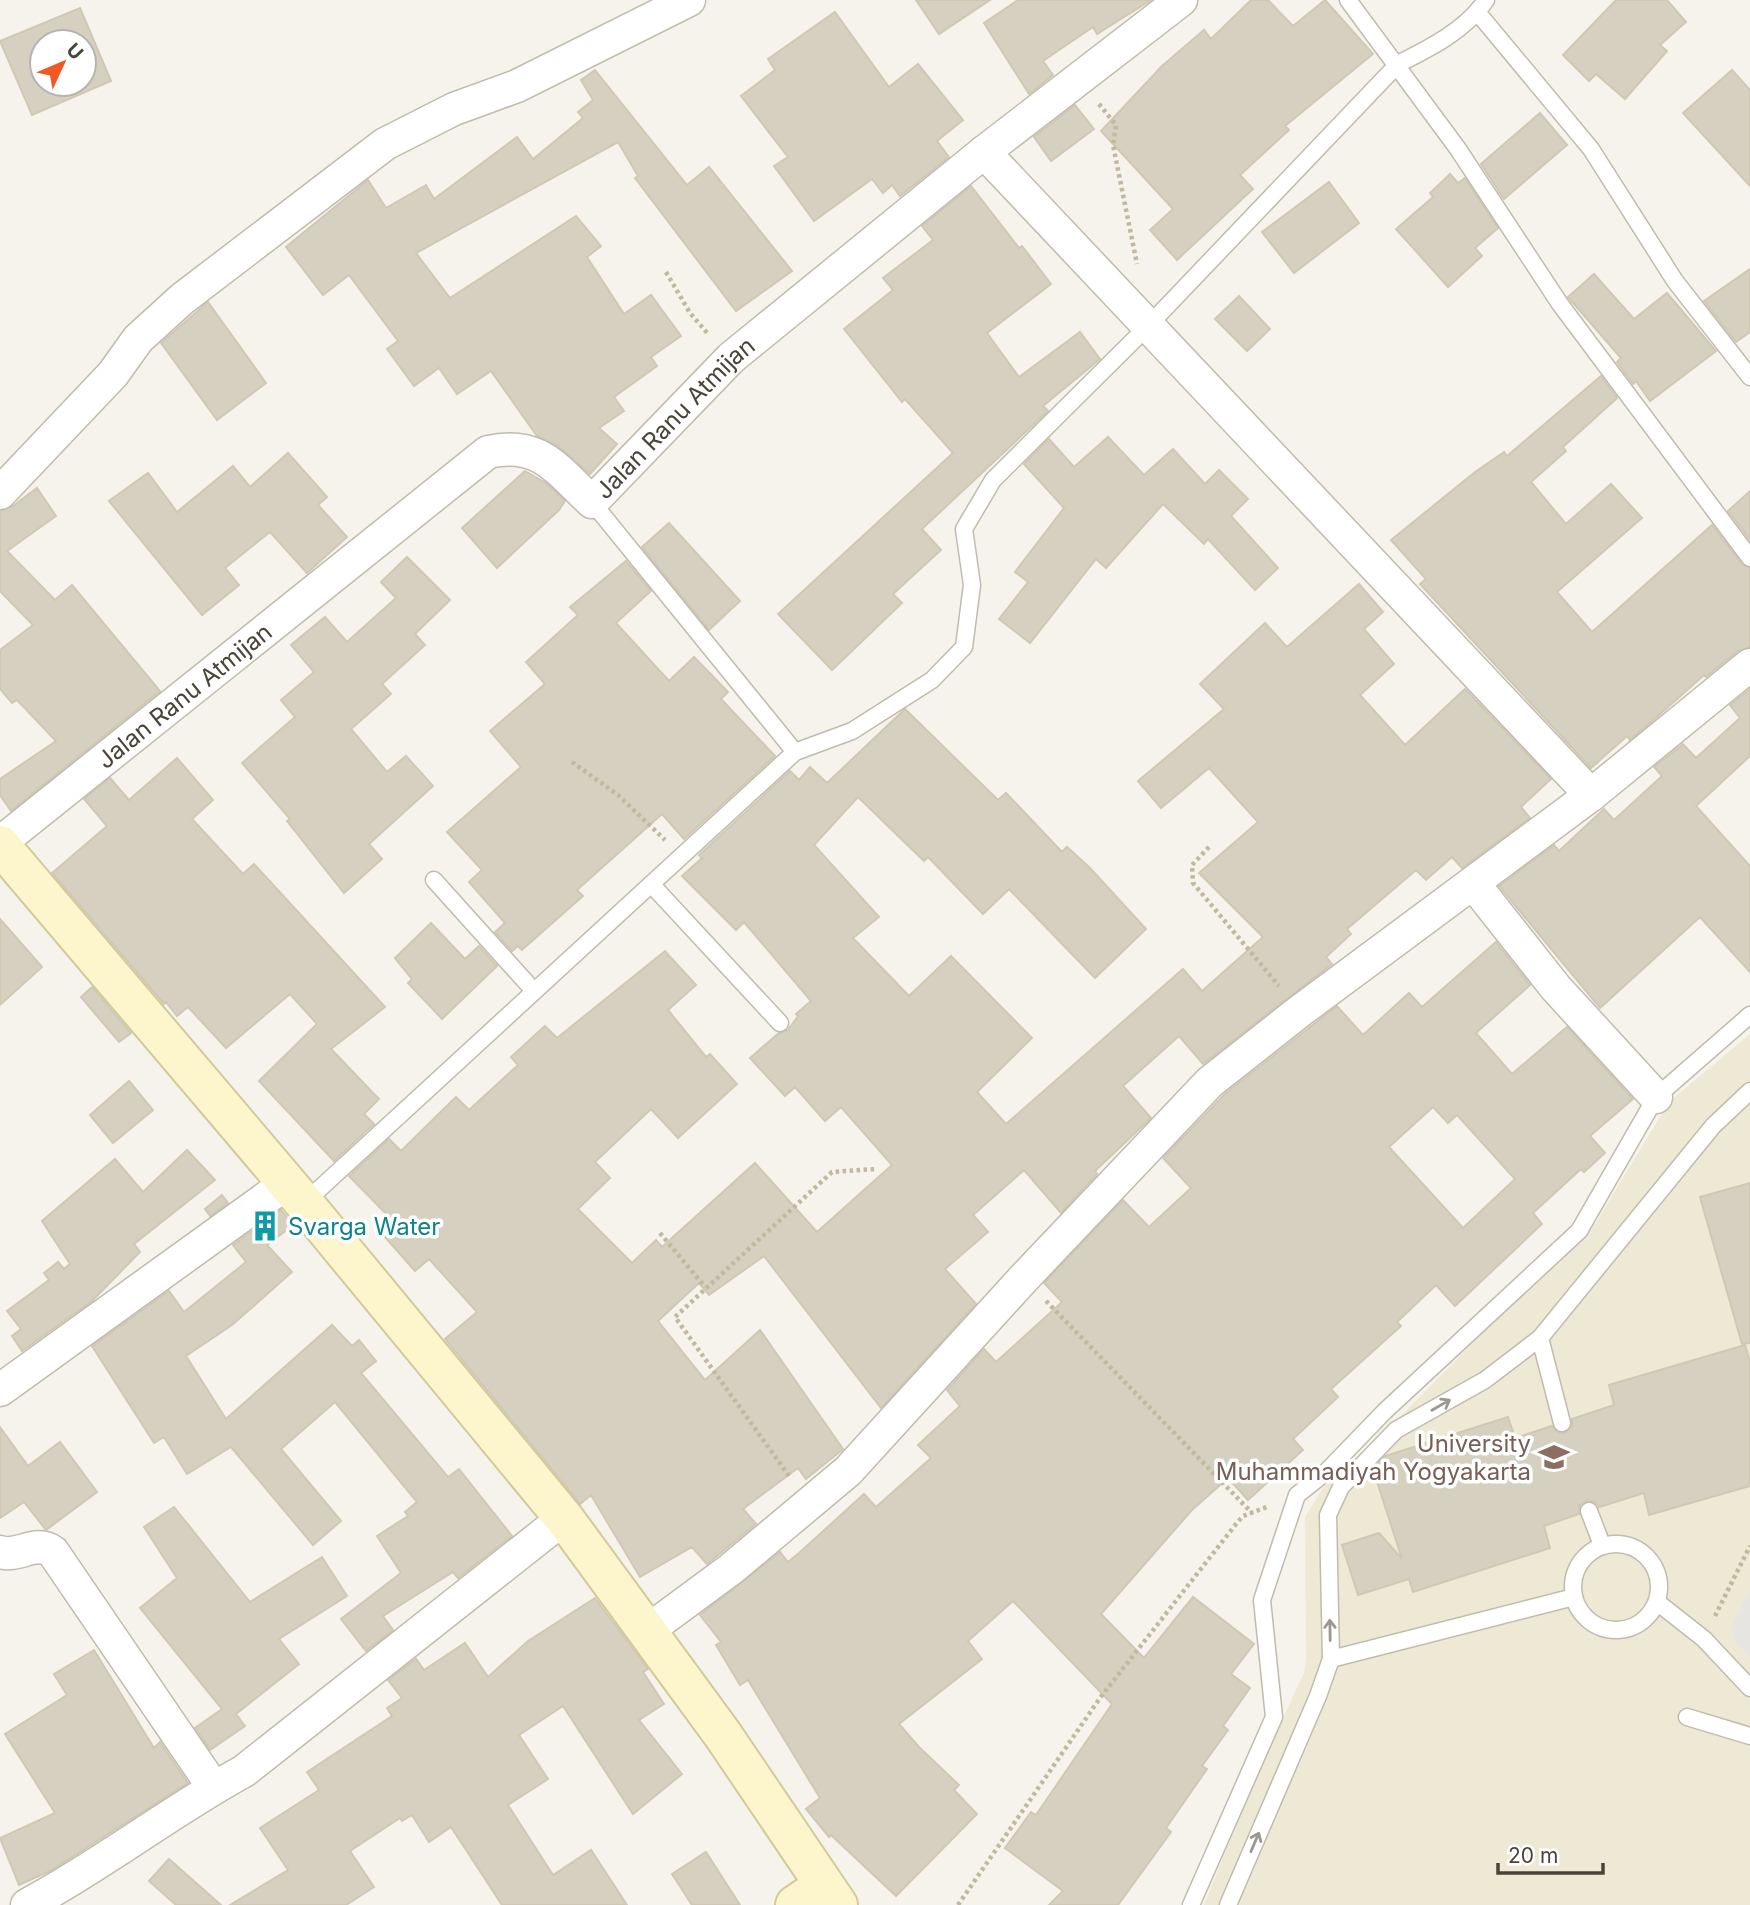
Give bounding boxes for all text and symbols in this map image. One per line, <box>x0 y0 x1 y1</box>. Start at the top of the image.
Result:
north arrow <box>28 28 98 98</box>
text: U <box>62 39 88 65</box>
street label: Jalan Ranu Atmijan <box>589 330 760 505</box>
street label: Jalan Ranu Atmijan <box>91 617 277 774</box>
building icon: Svarga Water <box>248 1209 282 1243</box>
place label: Svarga Water <box>288 1212 440 1241</box>
one-way arrow <box>1430 1398 1450 1412</box>
place label: University Muhammadiyah Yogyakarta <box>1216 1429 1531 1486</box>
school or university icon: University Muhammadiyah Yogyakarta <box>1537 1440 1571 1474</box>
one-way arrow <box>1323 1619 1337 1642</box>
one-way arrow <box>1249 1832 1262 1854</box>
scale bar <box>1498 1832 1603 1876</box>
text: 20 m <box>1508 1843 1558 1868</box>

